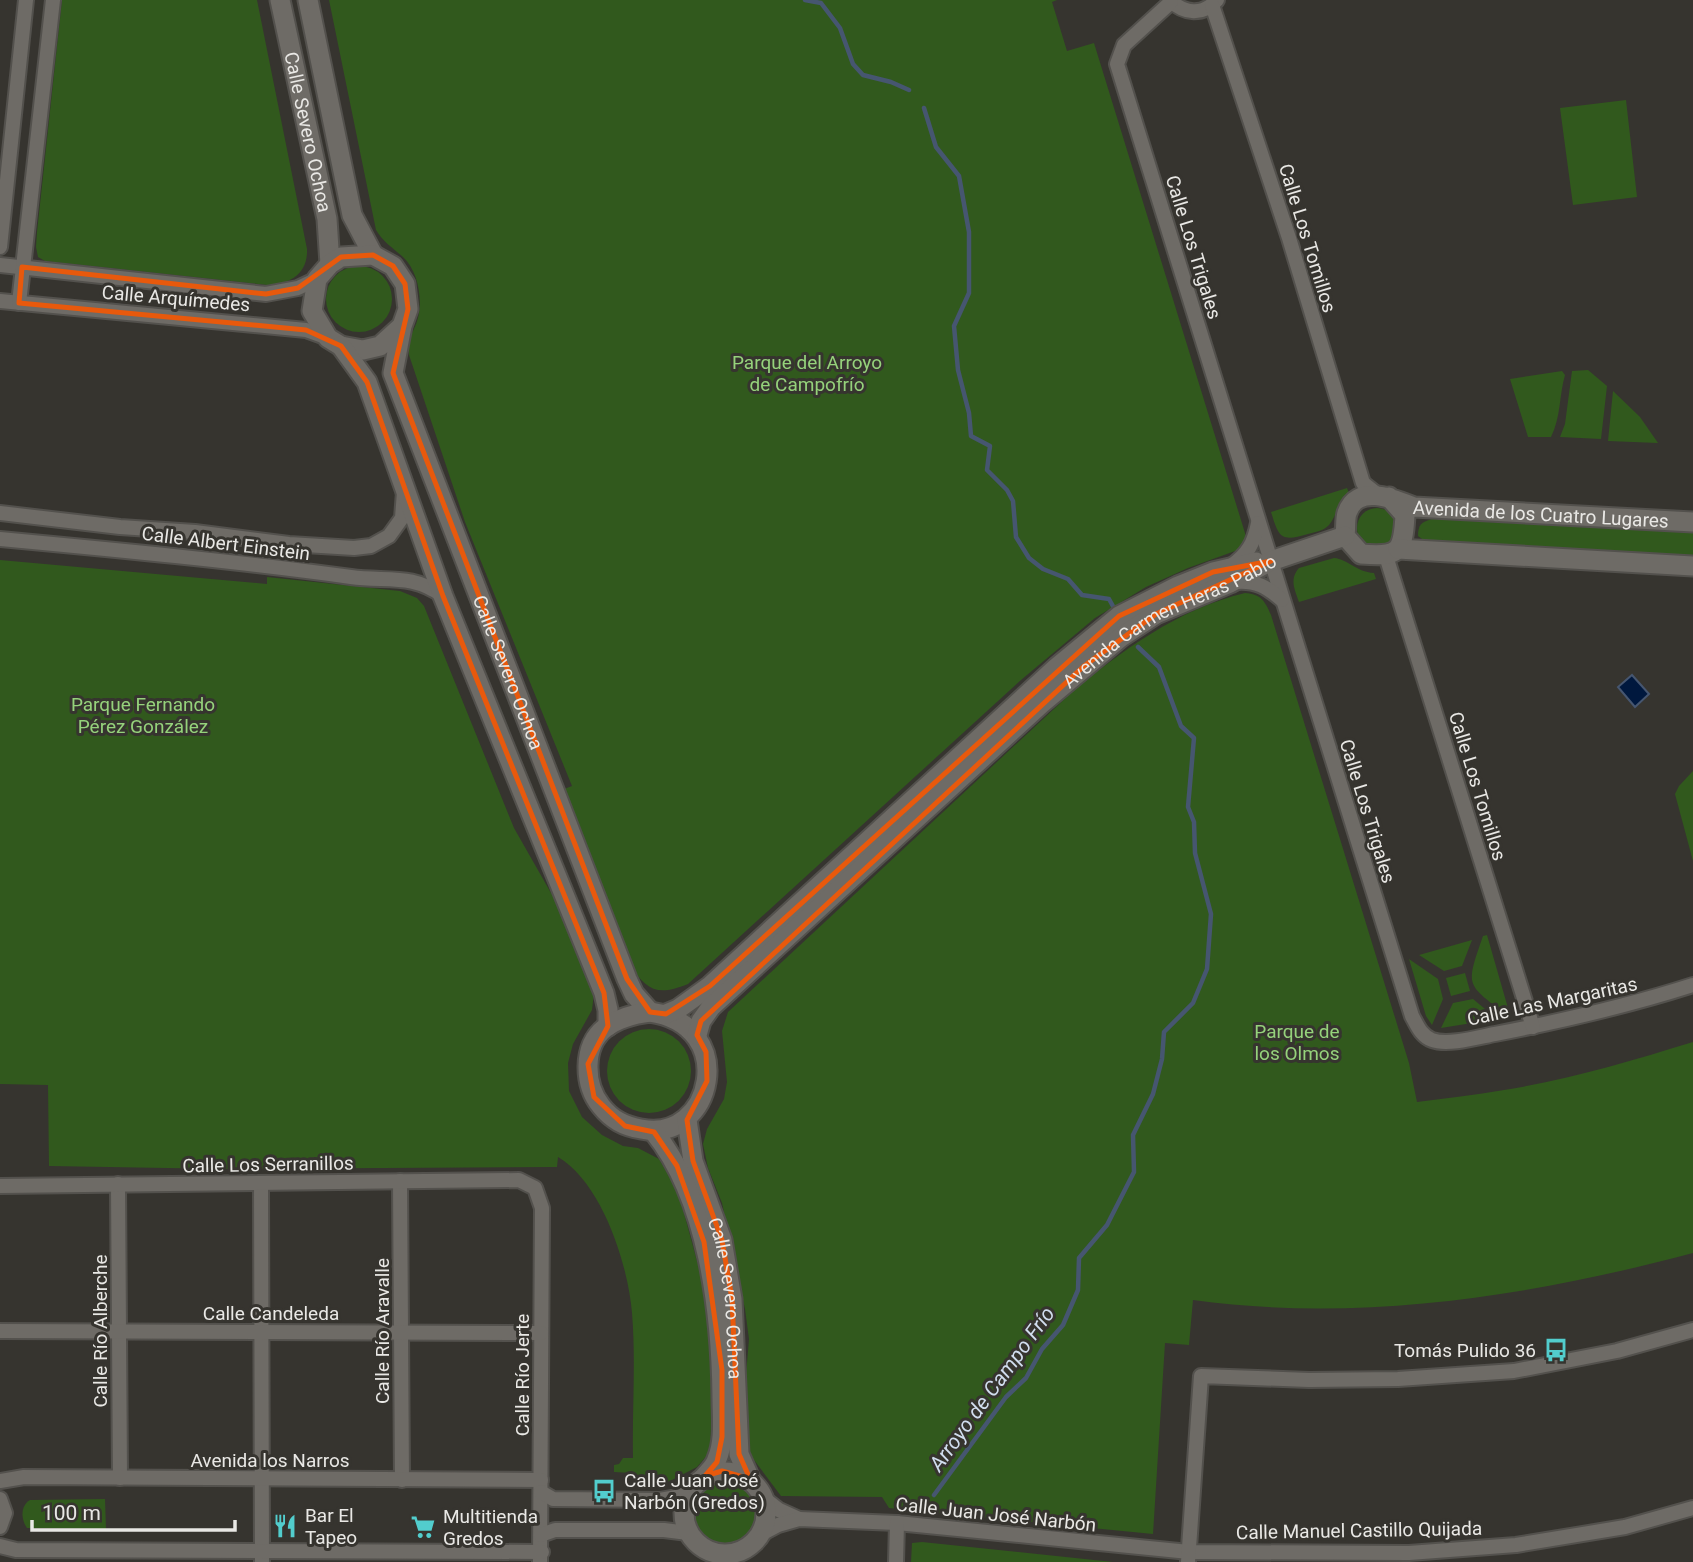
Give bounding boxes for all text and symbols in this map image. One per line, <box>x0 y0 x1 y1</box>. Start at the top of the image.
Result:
street label: Calle Severo Ochoa <box>279 50 336 215</box>
street label: Calle Los Tomillos <box>1274 161 1341 315</box>
street label: Calle Los Trigales <box>1161 172 1226 322</box>
street label: Calle Arquímedes <box>101 281 251 316</box>
park label: Parque del Arroyo de Campofrío <box>732 351 882 396</box>
street label: Avenida de los Cuatro Lugares <box>1412 496 1669 533</box>
street label: Calle Albert Einstein <box>140 522 311 565</box>
street label: Avenida Carmen Heras Pablo <box>1058 549 1280 693</box>
street label: Calle Severo Ochoa <box>468 592 548 753</box>
park label: Parque Fernando Pérez González <box>71 693 215 738</box>
street label: Calle Los Tomillos <box>1444 709 1511 863</box>
street label: Calle Los Trigales <box>1335 736 1400 886</box>
street label: Calle Las Margaritas <box>1465 972 1639 1031</box>
park label: Parque de los Olmos <box>1254 1020 1340 1065</box>
street label: Calle Los Serranillos <box>182 1152 354 1177</box>
street label: Calle Severo Ochoa <box>703 1214 747 1380</box>
street label: Calle Río Alberche <box>89 1254 112 1408</box>
street label: Calle Río Aravalle <box>371 1258 394 1404</box>
street label: Calle Candeleda <box>203 1302 339 1325</box>
water label: Arroyo de Campo Frío <box>924 1302 1060 1477</box>
street label: Calle Río Jerte <box>511 1314 534 1436</box>
bus stop icon: Tomás Pulido 36 <box>1542 1336 1570 1364</box>
place label: Tomás Pulido 36 <box>1394 1339 1536 1362</box>
street label: Avenida los Narros <box>190 1449 350 1472</box>
place label: Calle Juan José Narbón (Gredos) <box>624 1469 765 1514</box>
bus stop icon: Calle Juan José Narbón (Gredos) <box>590 1477 618 1505</box>
scale bar <box>32 1488 234 1532</box>
street label: Calle Juan José Narbón <box>895 1493 1097 1536</box>
text: 100 m <box>42 1501 101 1525</box>
place label: Bar El Tapeo <box>305 1504 357 1549</box>
place label: Multitienda Gredos <box>443 1505 538 1550</box>
restaurant icon: Bar El Tapeo <box>271 1512 299 1540</box>
supermarket icon: Multitienda Gredos <box>409 1513 437 1541</box>
street label: Calle Manuel Castillo Quijada <box>1236 1517 1482 1544</box>

